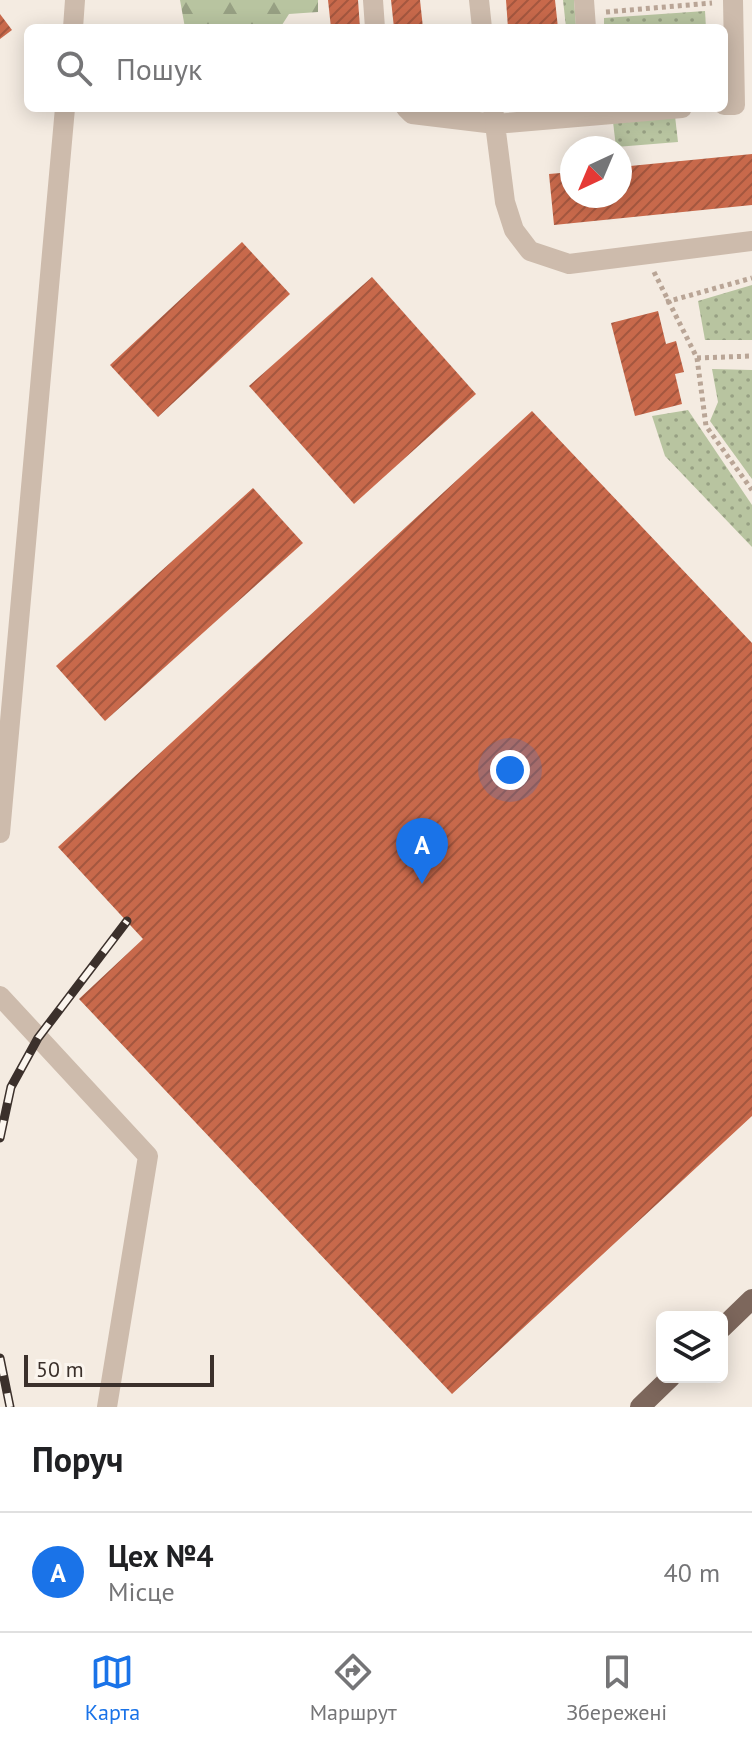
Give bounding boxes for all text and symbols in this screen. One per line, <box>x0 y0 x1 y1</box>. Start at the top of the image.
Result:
search box <box>24 24 728 112</box>
icon: search <box>52 46 96 90</box>
text: Пошук <box>116 49 202 88</box>
north arrow <box>560 136 632 208</box>
your location <box>490 750 530 790</box>
pin: A <box>396 818 448 884</box>
map controls <box>656 1311 728 1383</box>
button: layers <box>656 1311 728 1383</box>
scale bar <box>24 1351 214 1387</box>
text: 50 m <box>36 1355 84 1383</box>
text: Поруч <box>32 1437 123 1481</box>
text: Цех №4 <box>108 1536 214 1575</box>
text: A <box>50 1556 66 1589</box>
text: 40 m <box>664 1556 720 1589</box>
text: Місце <box>108 1575 175 1608</box>
tab: Карта <box>85 1650 140 1726</box>
tab: Маршрут <box>310 1650 397 1726</box>
tab: Збережені <box>566 1650 667 1726</box>

